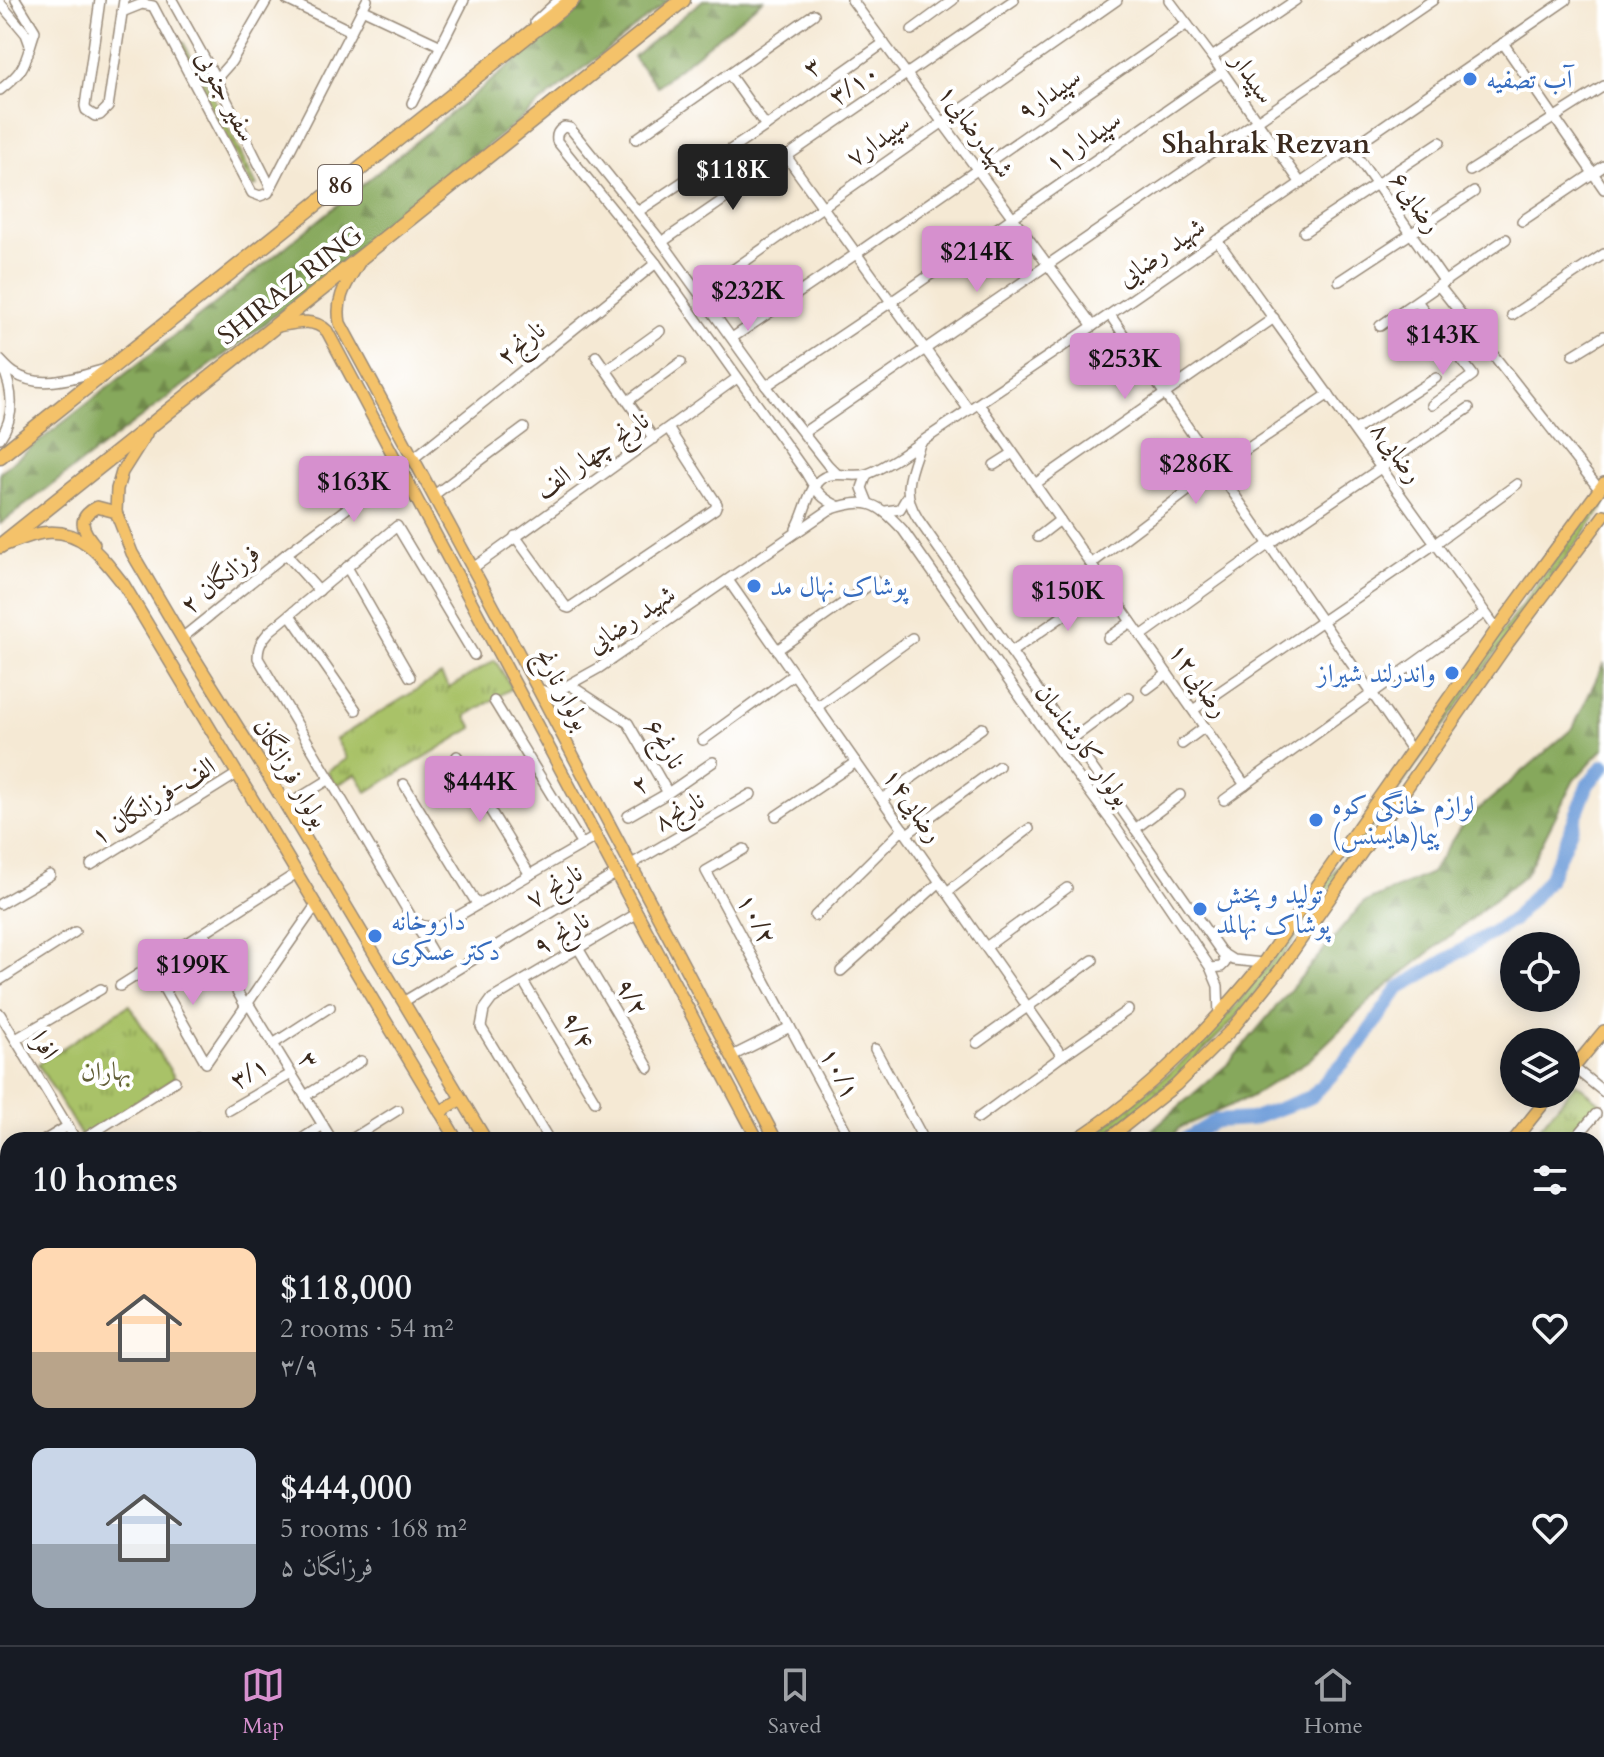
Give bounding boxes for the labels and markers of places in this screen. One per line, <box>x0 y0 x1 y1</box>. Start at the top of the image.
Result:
place label: آب تصفیه <box>1486 62 1575 97</box>
marker: آب تصفیه <box>1461 70 1479 88</box>
pin: $118K <box>677 144 789 212</box>
pin: $214K <box>921 226 1033 294</box>
pin: $232K <box>692 265 804 333</box>
pin: $143K <box>1387 309 1499 377</box>
pin: $253K <box>1069 333 1181 401</box>
pin: $286K <box>1140 438 1252 506</box>
pin: $163K <box>298 456 410 524</box>
pin: $150K <box>1012 565 1124 633</box>
place label: پوشاک نهال مد <box>770 569 909 605</box>
marker: پوشاک نهال مد <box>745 577 763 595</box>
place label: واندرلند شیراز <box>1314 656 1436 691</box>
marker: واندرلند شیراز <box>1443 664 1461 682</box>
pin: $444K <box>424 756 536 824</box>
place label: لوازم خانگی کوه پیما(هایسنس) <box>1332 788 1475 853</box>
marker: لوازم خانگی کوه پیما(هایسنس) <box>1307 811 1325 829</box>
place label: تولید و پخش پوشاک نهالمد <box>1216 877 1331 943</box>
marker: تولید و پخش پوشاک نهالمد <box>1191 900 1209 918</box>
place label: داروخانه دکتر عسکری <box>391 904 500 969</box>
marker: داروخانه دکتر عسکری <box>366 927 384 945</box>
pin: $199K <box>137 939 249 1007</box>

